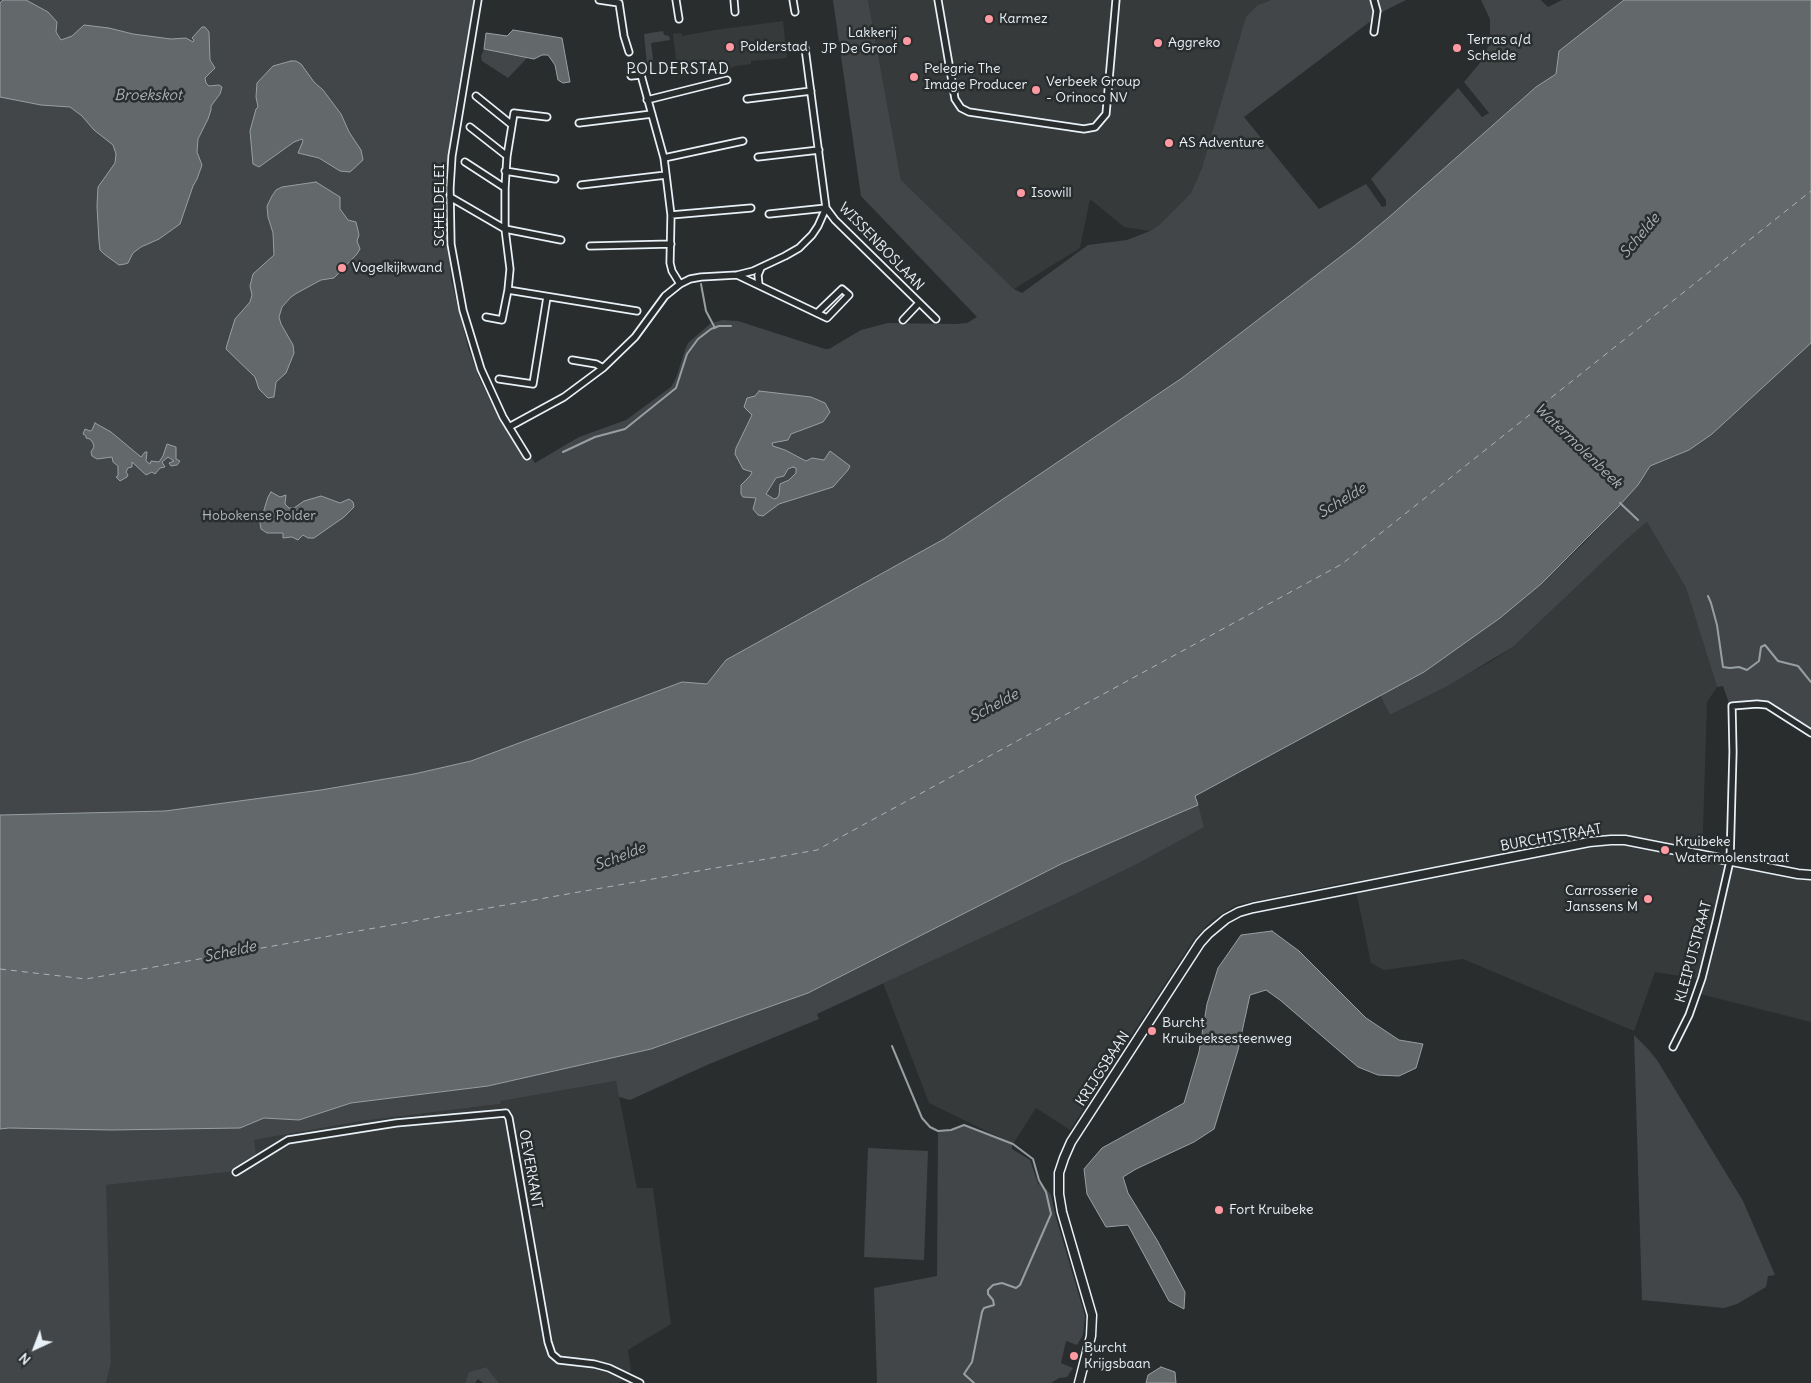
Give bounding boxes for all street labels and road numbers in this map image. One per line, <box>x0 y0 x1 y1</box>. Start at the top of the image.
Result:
street label: SCHELDELEI <box>432 164 448 246</box>
street label: WISSENBOSLAAN <box>835 200 927 294</box>
street label: BURCHTSTRAAT <box>1499 821 1603 855</box>
street label: KLEIPUTSTRAAT <box>1672 899 1716 1005</box>
street label: KRIJGSBAAN <box>1073 1028 1133 1110</box>
street label: OEVERKANT <box>515 1128 545 1210</box>

